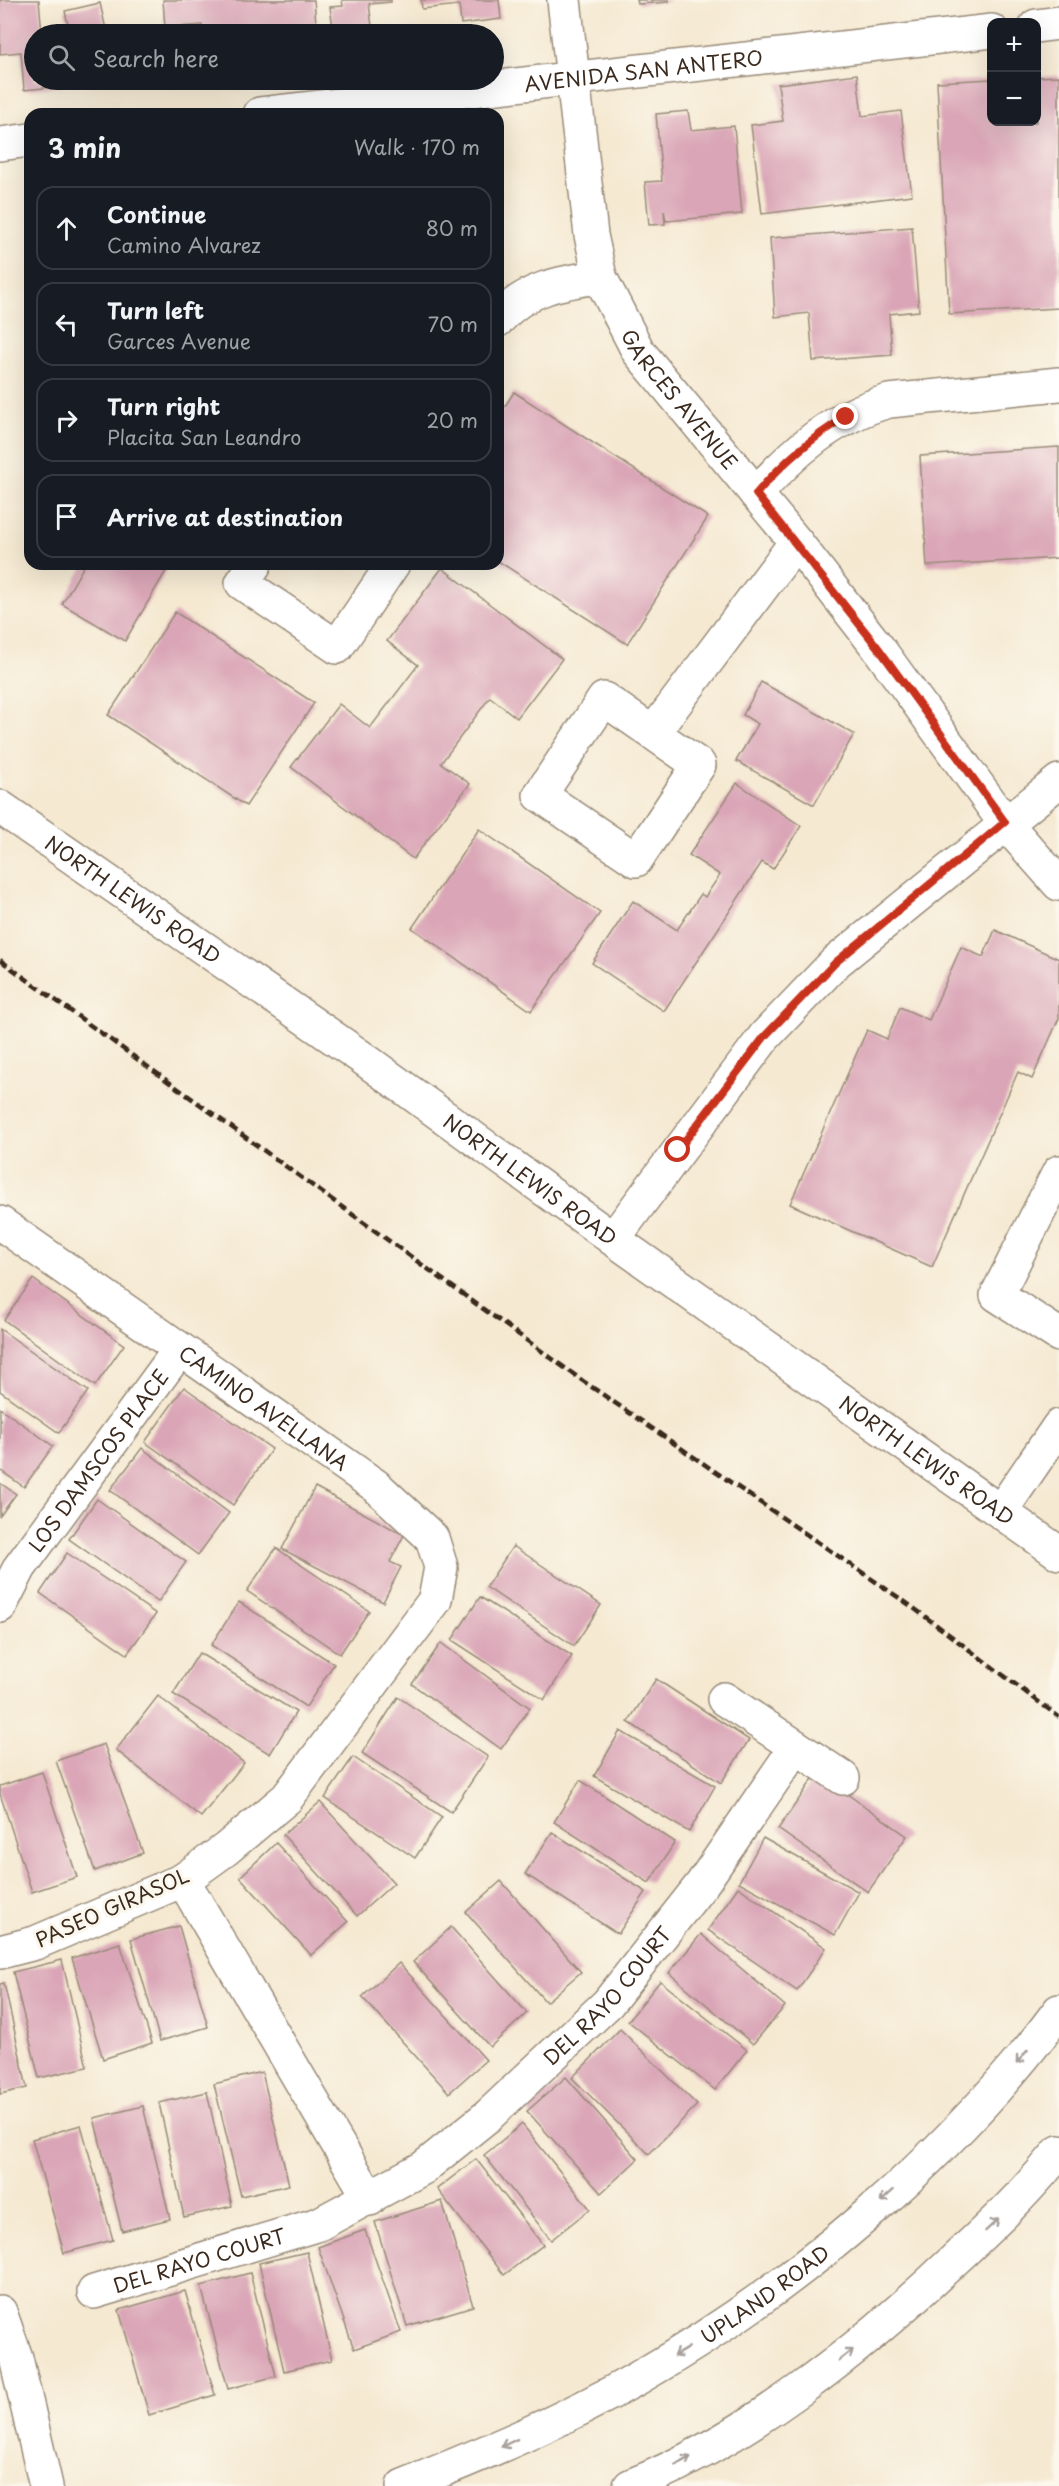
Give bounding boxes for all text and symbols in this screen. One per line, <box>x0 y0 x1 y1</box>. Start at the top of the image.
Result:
map controls <box>987 18 1041 126</box>
button: + <box>987 18 1041 72</box>
search box <box>24 24 504 90</box>
icon: search <box>45 41 78 74</box>
text: Search here <box>93 41 219 74</box>
street label: AVENIDA SAN ANTERO <box>523 42 764 99</box>
button: − <box>987 72 1041 126</box>
text: 3 min <box>48 128 121 167</box>
text: Walk · 170 m <box>354 132 480 162</box>
text: Continue <box>107 197 206 230</box>
icon: ahead <box>50 212 83 245</box>
text: 80 m <box>426 213 478 243</box>
text: Camino Alvarez <box>107 230 261 260</box>
text: Turn left <box>107 293 204 326</box>
icon: left <box>50 308 83 341</box>
text: 70 m <box>428 309 478 339</box>
street label: GARCES AVENUE <box>614 324 745 476</box>
text: Garces Avenue <box>107 326 251 356</box>
text: Turn right <box>107 389 220 422</box>
route end <box>832 403 858 429</box>
icon: right <box>50 404 83 437</box>
text: 20 m <box>426 405 478 435</box>
text: Placita San Leandro <box>107 422 301 452</box>
icon: arrive <box>50 500 83 533</box>
text: Arrive at destination <box>107 500 343 533</box>
street label: NORTH LEWIS ROAD <box>39 828 227 971</box>
street label: NORTH LEWIS ROAD <box>437 1106 623 1252</box>
route start <box>664 1136 690 1162</box>
street label: CAMINO AVELLANA <box>173 1338 355 1477</box>
street label: LOS DAMSCOS PLACE <box>21 1363 176 1558</box>
street label: NORTH LEWIS ROAD <box>833 1388 1021 1532</box>
street label: PASEO GIRASOL <box>30 1860 194 1954</box>
street label: DEL RAYO COURT <box>536 1920 678 2072</box>
one-way arrow <box>1016 2048 1029 2064</box>
one-way arrow <box>879 2189 894 2203</box>
one-way arrow <box>984 2218 999 2233</box>
street label: DEL RAYO COURT <box>109 2220 290 2300</box>
street label: UPLAND ROAD <box>694 2237 836 2351</box>
one-way arrow <box>673 2346 690 2358</box>
one-way arrow <box>838 2349 854 2361</box>
one-way arrow <box>500 2437 518 2449</box>
one-way arrow <box>674 2455 691 2467</box>

